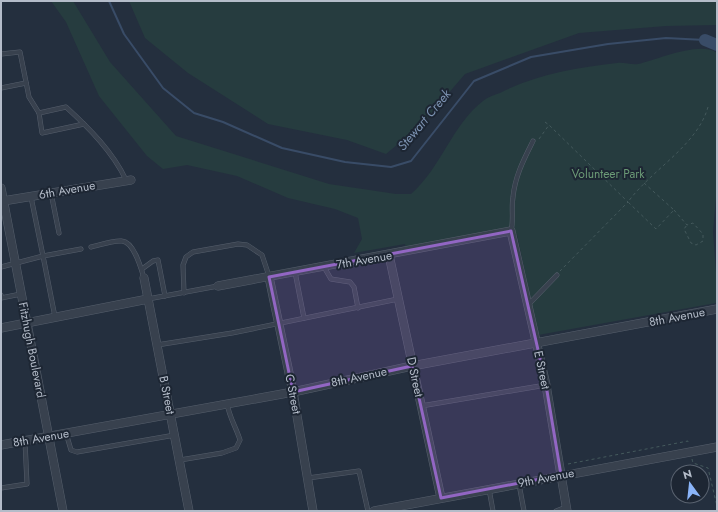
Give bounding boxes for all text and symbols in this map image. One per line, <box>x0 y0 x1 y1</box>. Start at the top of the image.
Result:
water label: Stewart Creek <box>393 85 456 155</box>
park label: Volunteer Park <box>571 165 645 183</box>
street label: 6th Avenue <box>37 176 97 204</box>
street label: 7th Avenue <box>335 246 393 274</box>
street label: Fitzhugh Boulevard <box>14 301 50 399</box>
street label: 8th Avenue <box>647 303 707 331</box>
street label: E Street <box>529 349 555 391</box>
street label: D Street <box>402 355 428 399</box>
street label: 8th Avenue <box>329 362 389 392</box>
street label: C Street <box>280 372 306 416</box>
street label: B Street <box>154 374 180 416</box>
street label: 8th Avenue <box>12 424 70 452</box>
street label: 9th Avenue <box>516 464 576 492</box>
north arrow <box>670 464 710 504</box>
text: N <box>681 465 694 483</box>

